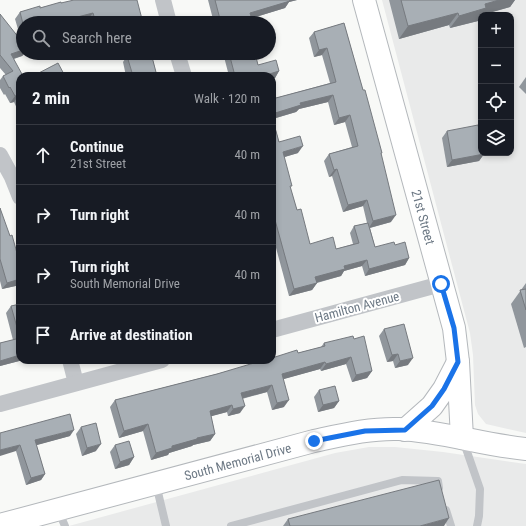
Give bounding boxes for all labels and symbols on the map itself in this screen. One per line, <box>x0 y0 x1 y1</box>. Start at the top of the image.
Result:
street label: 21st Street <box>409 188 438 246</box>
route start <box>432 275 450 293</box>
street label: Hamilton Avenue <box>313 288 401 326</box>
route end <box>305 432 323 450</box>
street label: South Memorial Drive <box>183 440 293 483</box>

